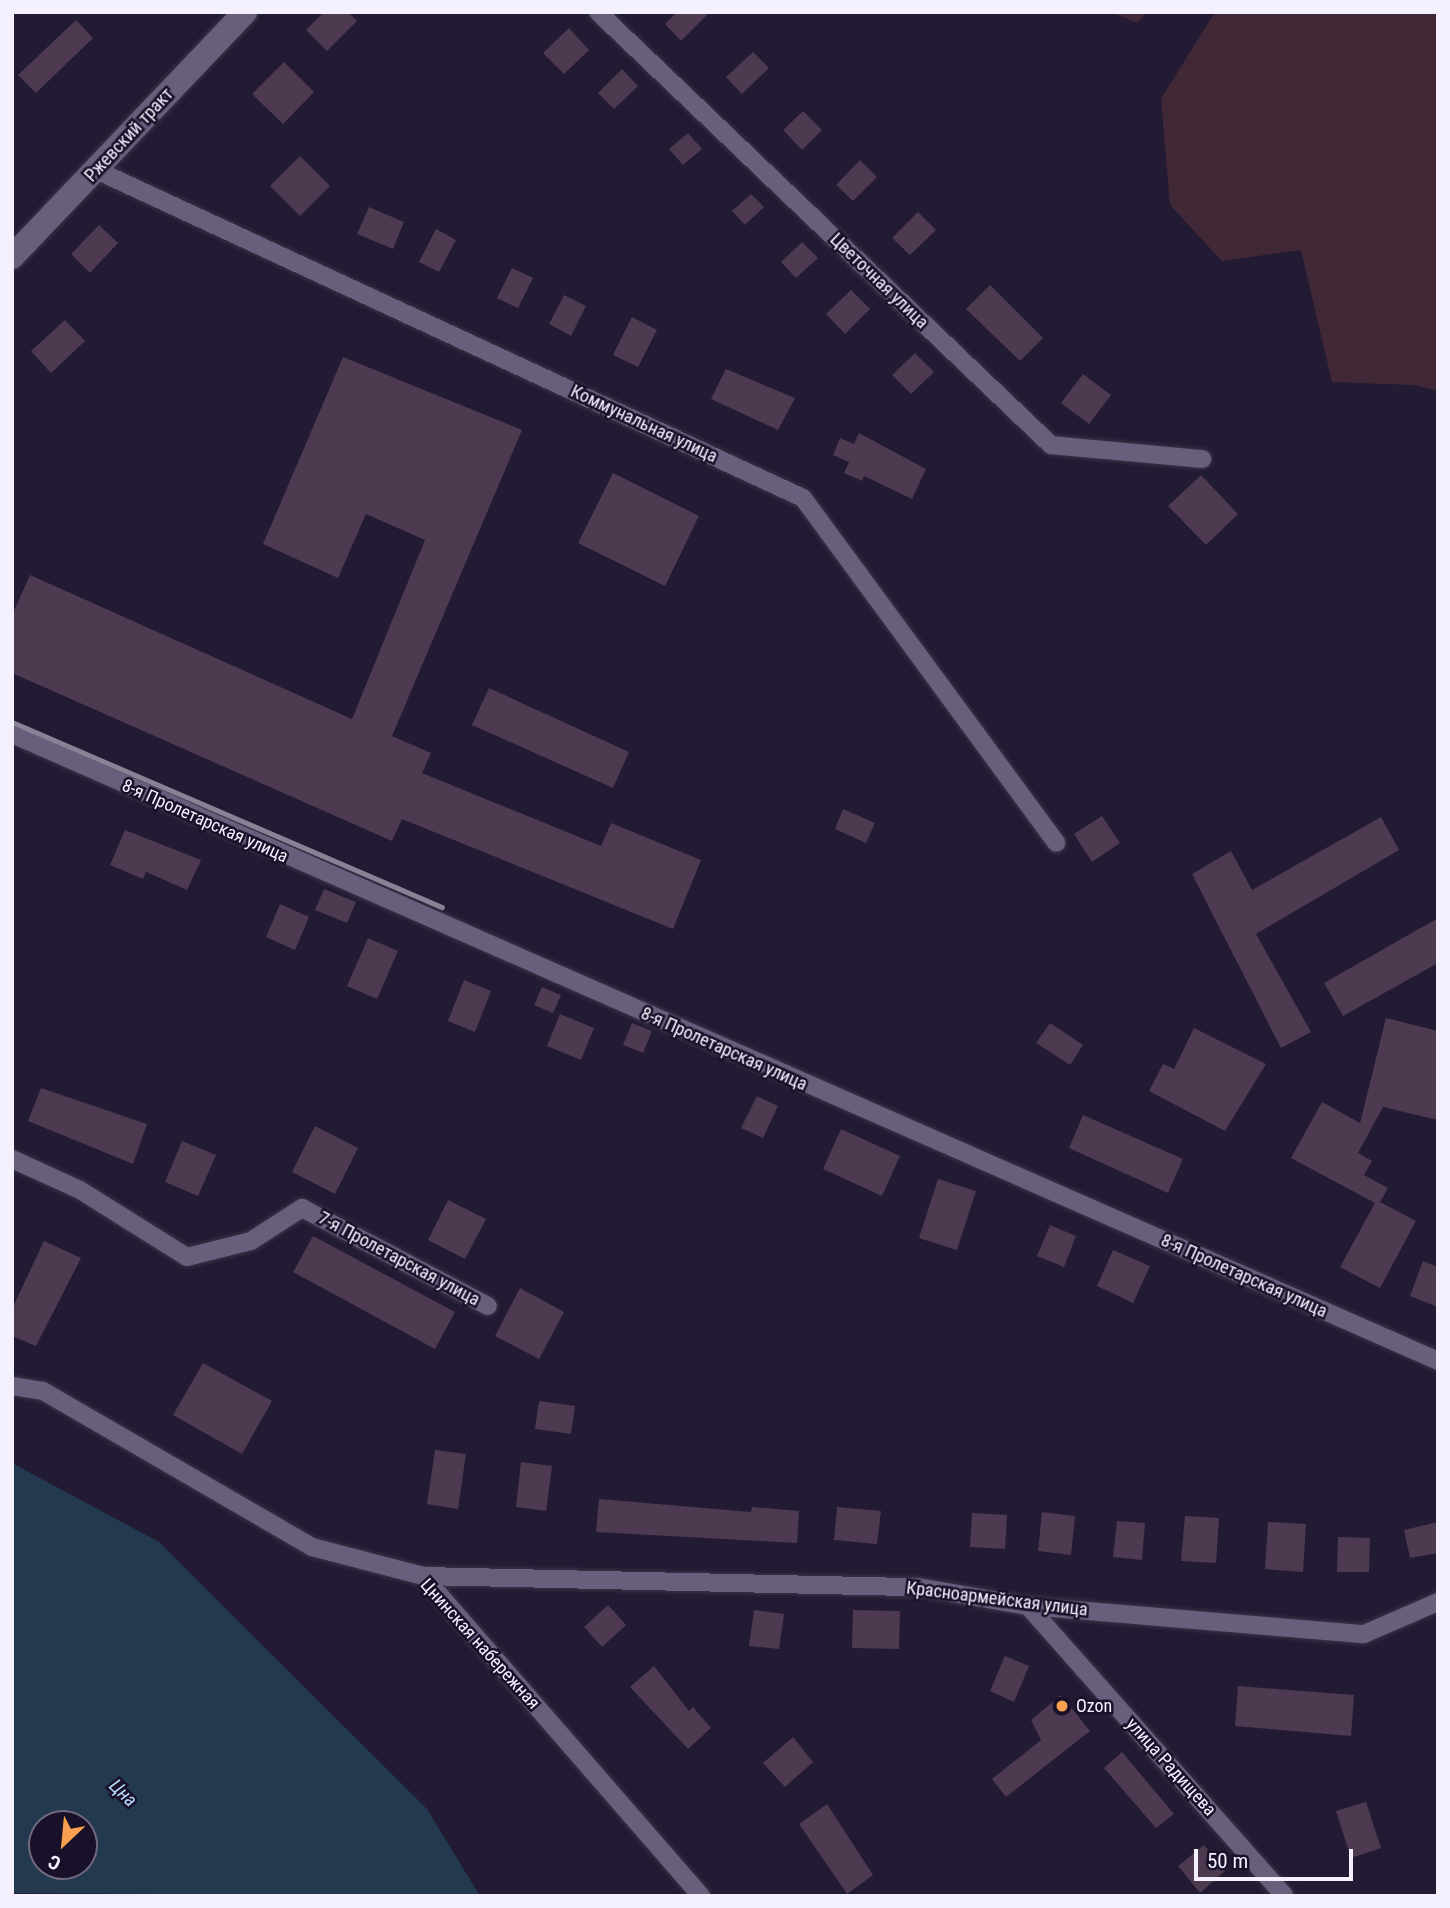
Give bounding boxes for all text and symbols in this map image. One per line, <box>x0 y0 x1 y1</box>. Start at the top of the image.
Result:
street label: Ржевский тракт <box>80 84 178 186</box>
street label: Цветочная улица <box>825 229 933 333</box>
street label: Коммунальная улица <box>567 381 721 467</box>
street label: 8-я Пролетарская улица <box>119 775 291 867</box>
street label: 8-я Пролетарская улица <box>638 1003 810 1095</box>
street label: 7-я Пролетарская улица <box>315 1207 483 1311</box>
street label: 8-я Пролетарская улица <box>1158 1230 1330 1322</box>
street label: Цнинская набережная <box>416 1574 544 1714</box>
street label: Красноармейская улица <box>905 1577 1089 1621</box>
place label: Ozon <box>1076 1695 1112 1717</box>
marker: Ozon <box>1054 1698 1070 1714</box>
street label: улица Радищева <box>1121 1714 1221 1820</box>
water label: Цна <box>104 1774 142 1812</box>
north arrow <box>28 1810 98 1880</box>
scale bar <box>1198 1834 1357 1878</box>
text: 50 m <box>1207 1849 1248 1873</box>
text: С <box>45 1850 64 1875</box>

